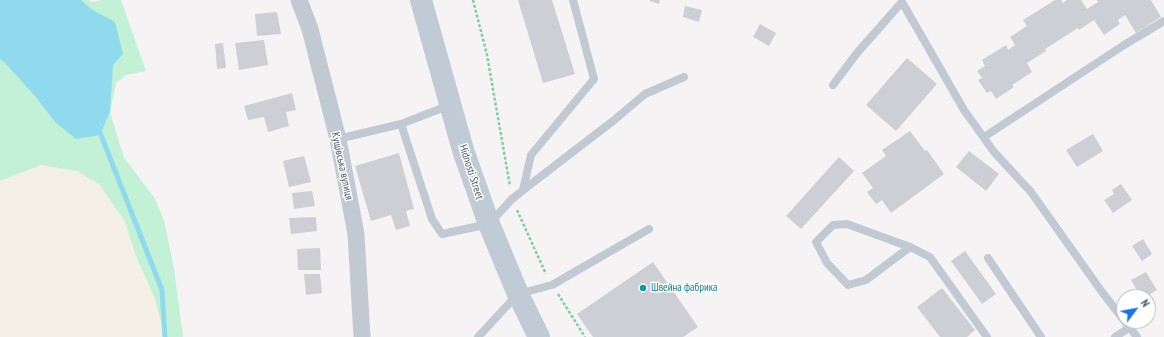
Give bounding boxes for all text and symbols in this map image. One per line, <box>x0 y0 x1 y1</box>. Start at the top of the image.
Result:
street label: Кущівська вулиця <box>328 131 356 201</box>
street label: Hidnosti Street <box>456 143 486 201</box>
place label: Швейна фабрика <box>651 281 717 295</box>
marker: Швейна фабрика <box>638 283 648 293</box>
north arrow <box>1116 289 1156 329</box>
text: N <box>1138 297 1153 309</box>

